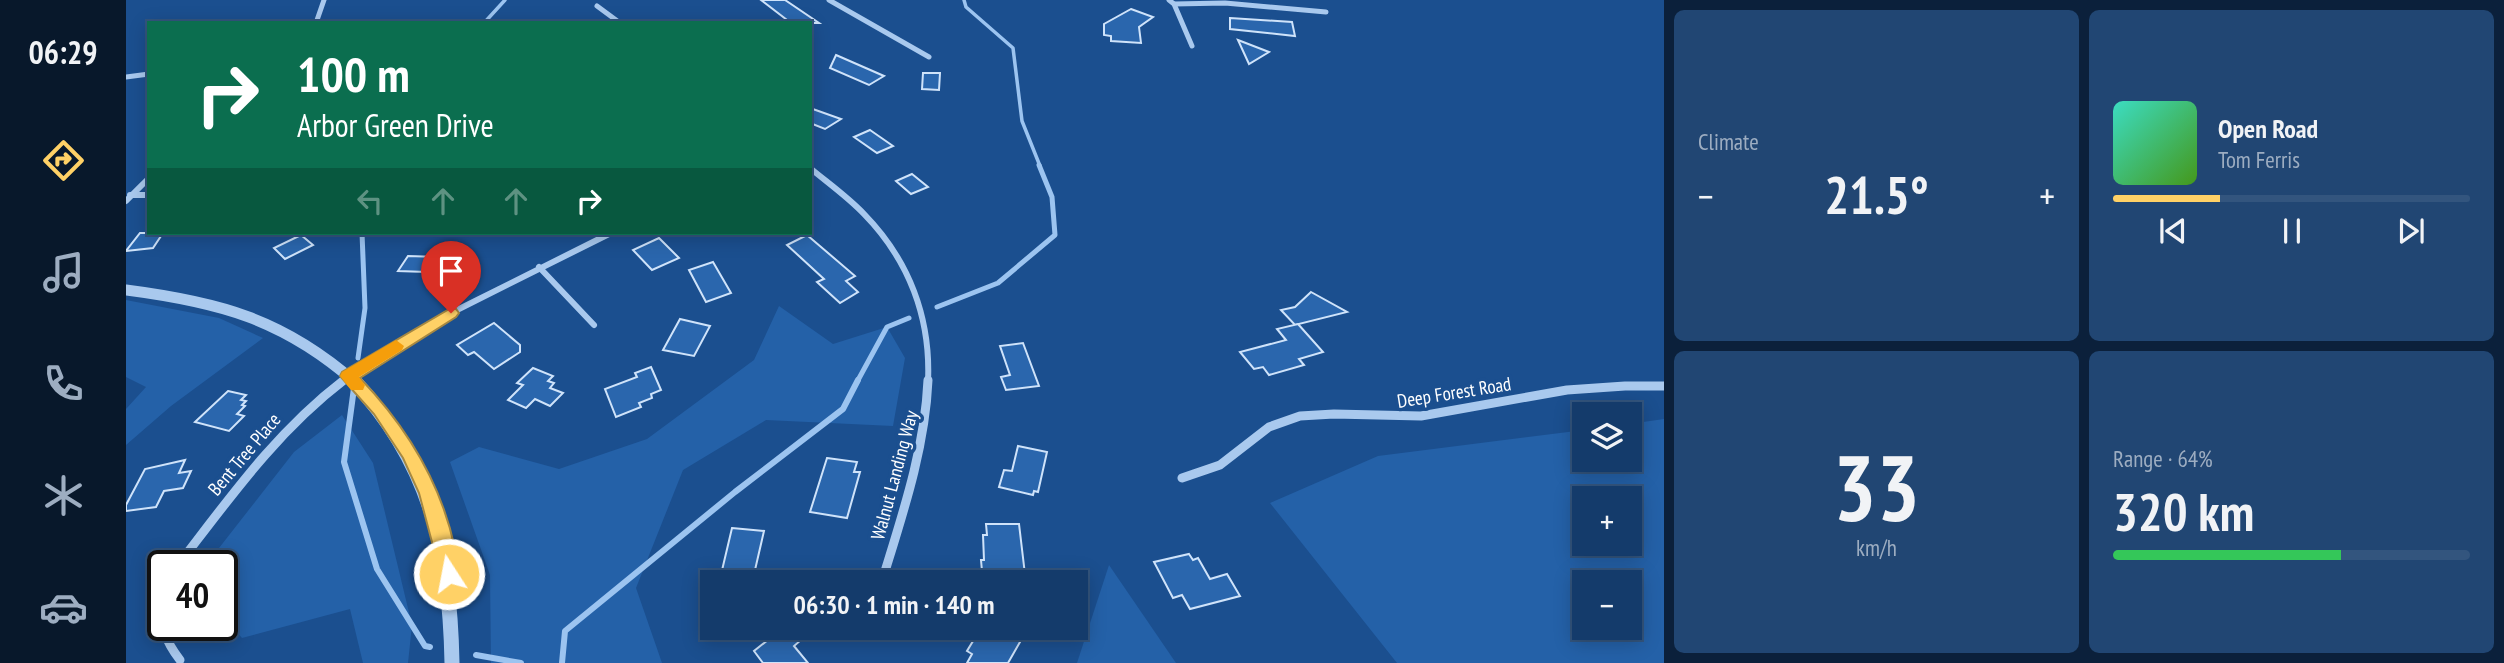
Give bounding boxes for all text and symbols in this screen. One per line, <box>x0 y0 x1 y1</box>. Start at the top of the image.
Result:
text: 06:29 <box>28 31 98 73</box>
text: 100 m <box>297 42 410 106</box>
icon: right <box>182 49 273 140</box>
text: Arbor Green Drive <box>297 104 494 146</box>
text: Open Road <box>2218 112 2318 145</box>
text: Climate <box>1698 127 1759 156</box>
icon: directions <box>39 136 88 185</box>
text: Tom Ferris <box>2218 145 2300 174</box>
text: 21.5° <box>1824 161 1929 228</box>
text: − <box>1698 171 1714 220</box>
text: + <box>2039 171 2055 220</box>
icon: left <box>351 182 389 220</box>
icon: ahead <box>424 182 462 220</box>
icon: ahead <box>497 182 535 220</box>
icon: right <box>570 182 608 220</box>
icon: previous <box>2154 212 2192 250</box>
icon: pause <box>2273 212 2311 250</box>
icon: next <box>2392 212 2430 250</box>
pin <box>421 241 481 313</box>
icon: music <box>39 248 88 297</box>
icon: arrive <box>432 252 470 290</box>
icon: phone <box>39 359 88 408</box>
street label: Deep Forest Road <box>1395 371 1513 413</box>
map controls <box>1572 402 1642 640</box>
button: layers <box>1572 402 1642 472</box>
street label: Walnut Landing Way <box>865 407 923 542</box>
street label: Bent Tree Place <box>203 408 286 500</box>
text: 33 <box>1833 428 1920 546</box>
text: Range · 64% <box>2113 444 2213 473</box>
icon: climate <box>39 471 88 520</box>
text: 320 km <box>2113 478 2254 545</box>
button: + <box>1572 486 1642 556</box>
text: km/h <box>1856 533 1897 562</box>
position arrow <box>412 537 486 611</box>
speed limit sign: 40 <box>147 550 238 641</box>
button: − <box>1572 570 1642 640</box>
icon: car <box>39 583 88 632</box>
text: 06:30 · 1 min · 140 m <box>794 588 994 621</box>

